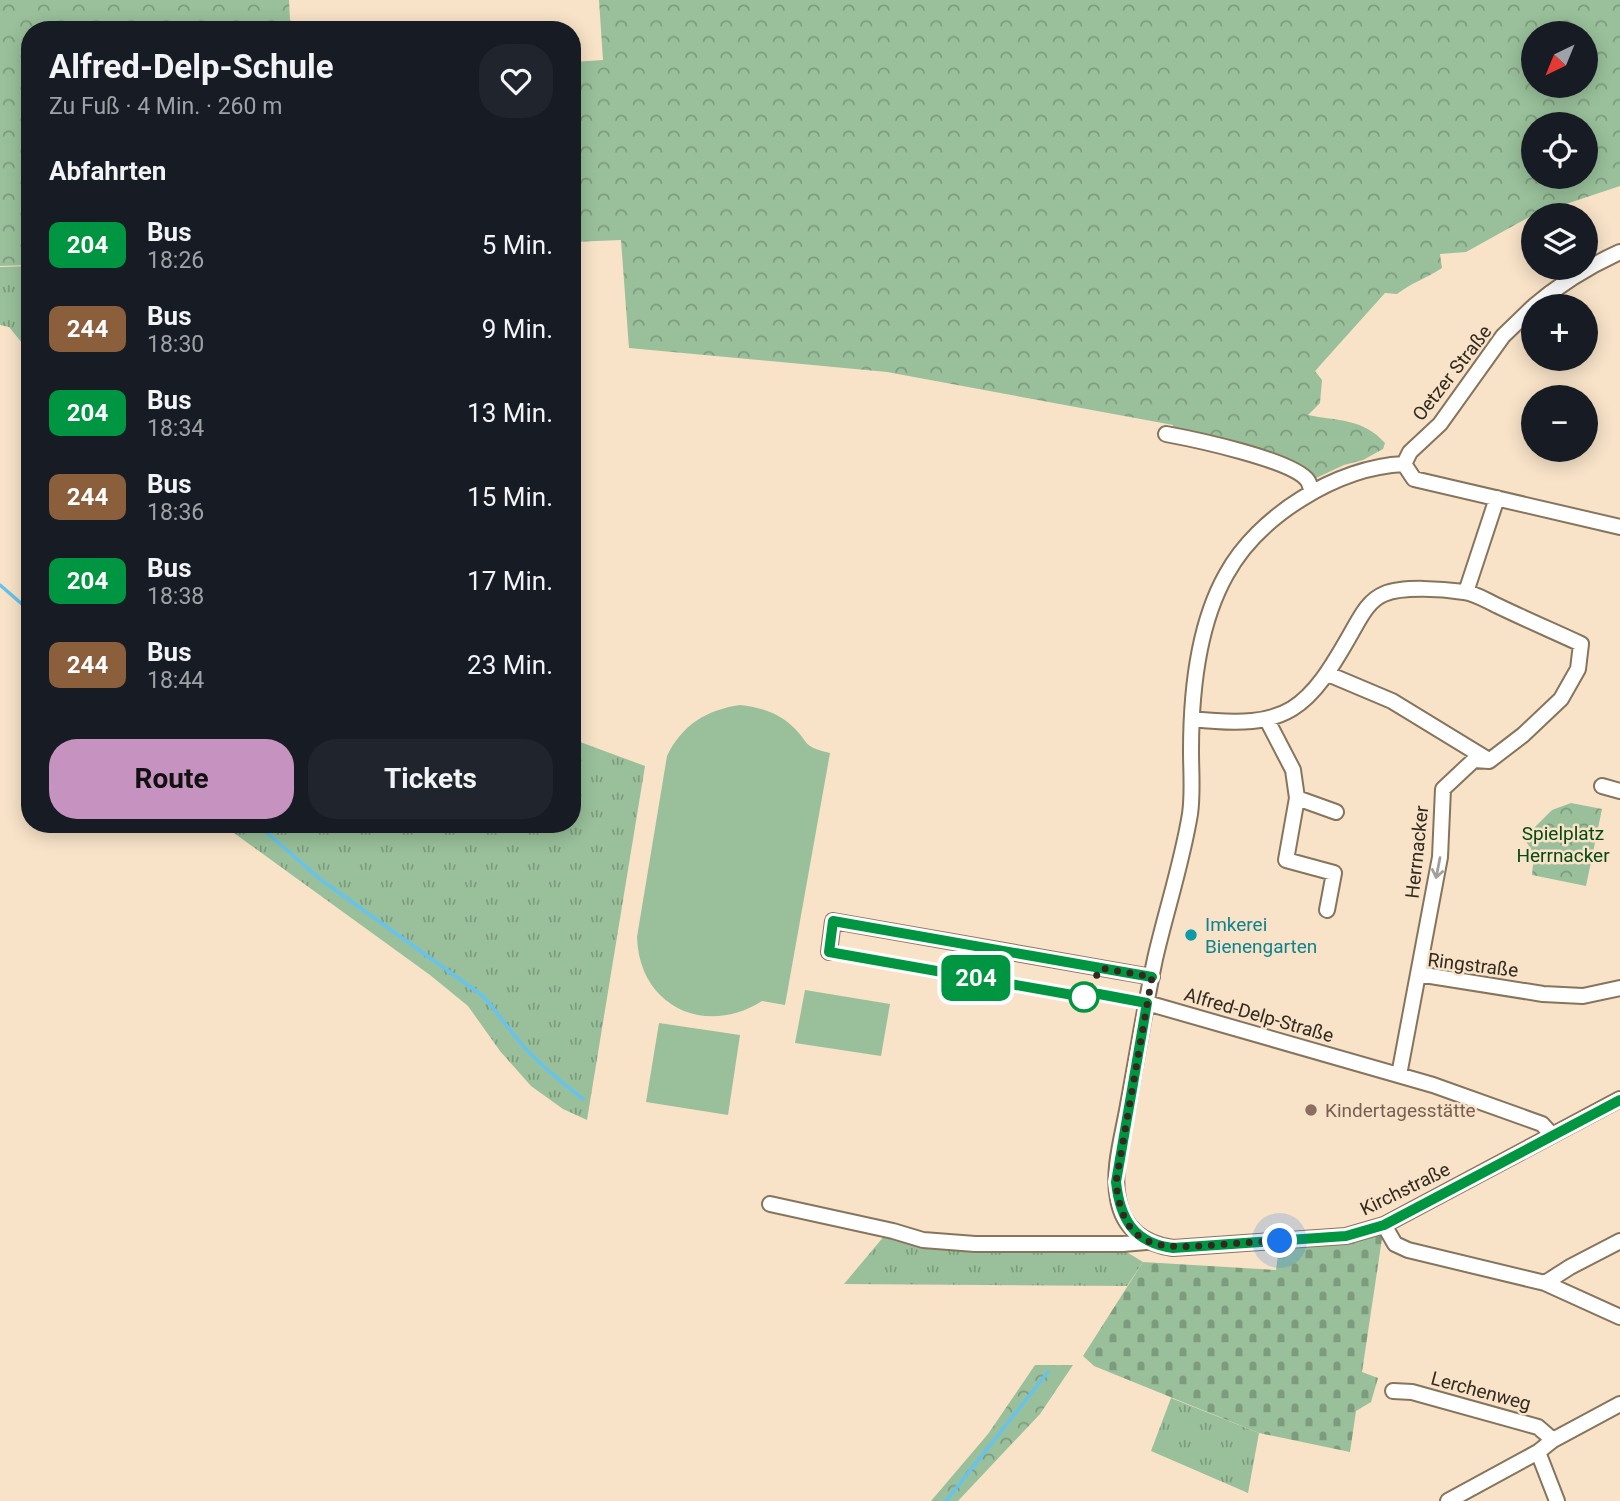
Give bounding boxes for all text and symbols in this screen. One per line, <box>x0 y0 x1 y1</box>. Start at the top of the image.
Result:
north arrow <box>1521 21 1598 98</box>
map controls <box>1521 21 1598 462</box>
button: heart <box>479 44 553 118</box>
text: Alfred-Delp-Schule <box>49 47 334 86</box>
text: Zu Fuß · 4 Min. · 260 m <box>49 93 282 120</box>
button: locate <box>1521 112 1598 189</box>
text: Abfahrten <box>49 156 166 186</box>
button: layers <box>1521 203 1598 280</box>
text: Bus <box>147 217 192 247</box>
text: 5 Min. <box>482 230 553 260</box>
text: 204 <box>67 231 108 259</box>
text: 18:26 <box>147 247 204 274</box>
button: + <box>1521 294 1598 371</box>
text: Bus <box>147 301 192 331</box>
text: 9 Min. <box>482 314 553 344</box>
text: 244 <box>67 315 108 343</box>
street label: Oetzer Straße <box>1407 321 1497 425</box>
text: 18:30 <box>147 331 204 358</box>
text: Bus <box>147 385 192 415</box>
button: − <box>1521 385 1598 462</box>
text: 13 Min. <box>467 398 553 428</box>
text: 204 <box>67 399 108 427</box>
text: 18:34 <box>147 415 204 442</box>
text: Bus <box>147 469 192 499</box>
text: 15 Min. <box>467 482 553 512</box>
text: 244 <box>67 483 108 511</box>
text: 18:36 <box>147 499 204 526</box>
text: Bus <box>147 553 192 583</box>
text: 17 Min. <box>467 566 553 596</box>
text: 204 <box>67 567 108 595</box>
text: 18:38 <box>147 583 204 610</box>
text: Bus <box>147 637 192 667</box>
text: 23 Min. <box>467 650 553 680</box>
text: 244 <box>67 651 108 679</box>
text: 18:44 <box>147 667 204 694</box>
button: Route <box>49 739 294 819</box>
button: Tickets <box>308 739 553 819</box>
street label: Herrnacker <box>1401 804 1433 900</box>
park label: Spielplatz Herrnacker <box>1516 822 1610 867</box>
one-way arrow <box>1431 857 1444 879</box>
place label: Imkerei Bienengarten <box>1205 913 1317 958</box>
marker: Imkerei Bienengarten <box>1183 927 1199 943</box>
street label: Ringstraße <box>1426 948 1520 982</box>
line badge: 204 <box>936 955 1016 1001</box>
text: 204 <box>955 964 997 992</box>
unlabelled marker <box>1069 982 1099 1012</box>
street label: Alfred-Delp-Straße <box>1182 983 1336 1047</box>
place label: Kindertagesstätte <box>1325 1099 1476 1122</box>
marker: Kindertagesstätte <box>1303 1102 1319 1118</box>
street label: Kirchstraße <box>1356 1157 1454 1221</box>
your location <box>1262 1223 1297 1258</box>
street label: Lerchenweg <box>1428 1367 1534 1415</box>

